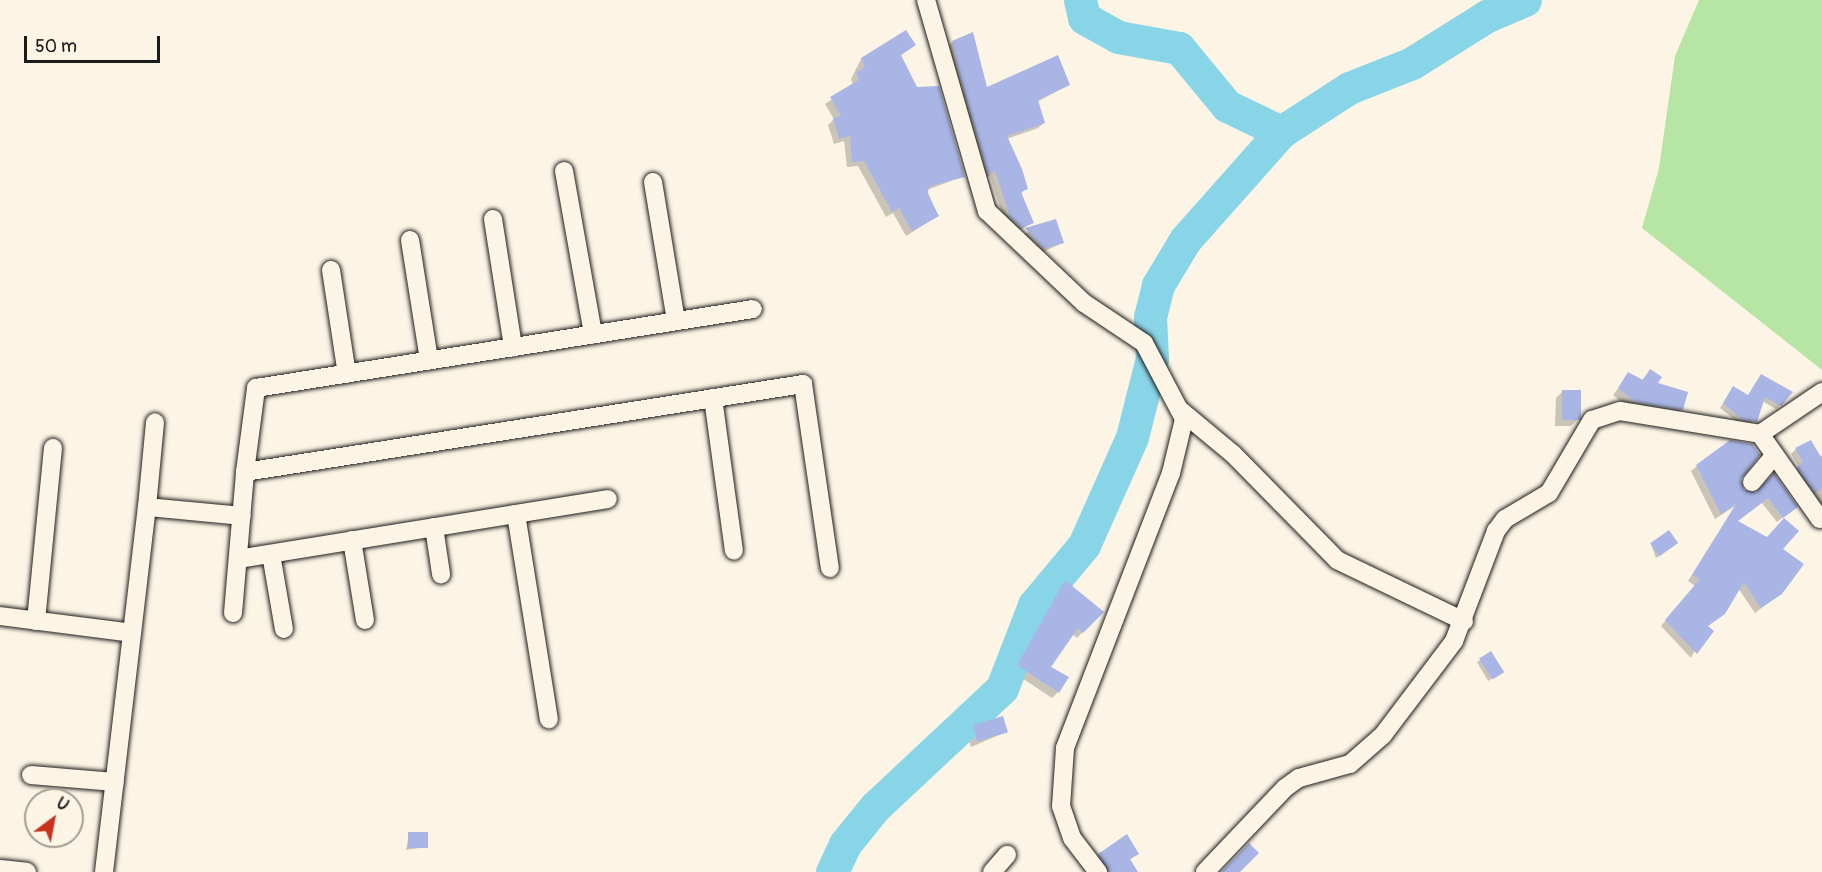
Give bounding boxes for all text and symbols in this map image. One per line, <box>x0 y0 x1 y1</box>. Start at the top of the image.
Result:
scale bar <box>27 24 164 62</box>
text: 50 m <box>35 35 77 58</box>
north arrow <box>24 788 84 848</box>
text: U <box>53 793 72 816</box>

